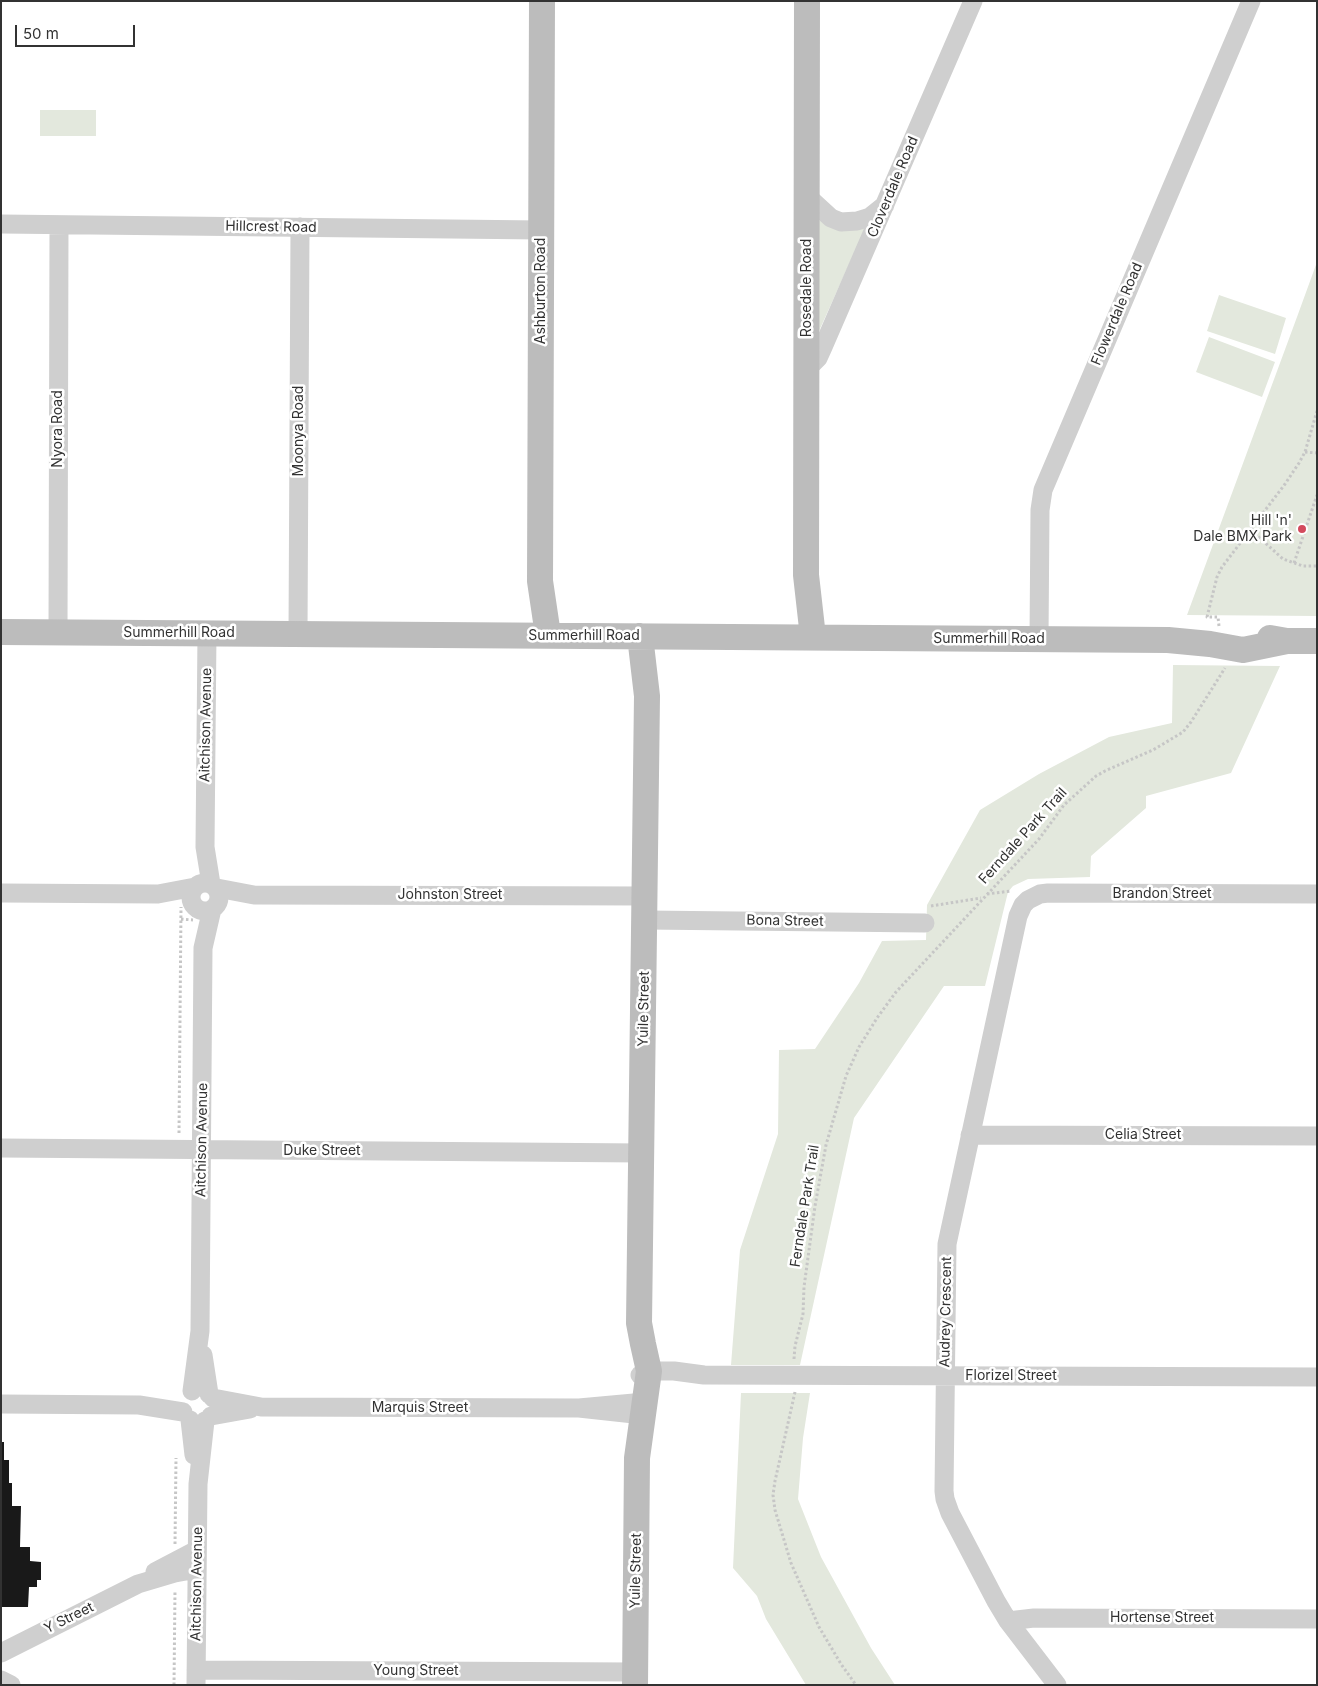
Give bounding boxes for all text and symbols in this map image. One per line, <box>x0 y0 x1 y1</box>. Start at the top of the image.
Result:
scale bar <box>18 15 138 47</box>
text: 50 m <box>23 24 59 43</box>
street label: Cloverdale Road <box>864 134 922 240</box>
street label: Hillcrest Road <box>225 218 317 236</box>
street label: Ashburton Road <box>533 238 549 344</box>
street label: Rosedale Road <box>799 239 815 337</box>
street label: Flowerdale Road <box>1088 260 1146 368</box>
street label: Moonya Road <box>291 386 307 476</box>
street label: Nyora Road <box>50 390 66 468</box>
place label: Hill 'n' Dale BMX Park <box>1193 513 1292 546</box>
marker: Hill 'n' Dale BMX Park <box>1296 523 1308 535</box>
street label: Summerhill Road <box>123 625 235 641</box>
street label: Summerhill Road <box>528 628 640 644</box>
street label: Summerhill Road <box>933 631 1045 647</box>
street label: Aitchison Avenue <box>197 668 215 782</box>
street label: Ferndale Park Trail <box>975 784 1071 888</box>
street label: Brandon Street <box>1112 886 1212 902</box>
street label: Johnston Street <box>398 887 502 903</box>
street label: Bona Street <box>746 912 824 930</box>
street label: Yuile Street <box>635 971 653 1047</box>
street label: Aitchison Avenue <box>193 1083 211 1197</box>
street label: Celia Street <box>1105 1127 1181 1143</box>
street label: Duke Street <box>283 1143 361 1159</box>
street label: Ferndale Park Trail <box>787 1144 823 1268</box>
street label: Audrey Crescent <box>937 1256 955 1368</box>
street label: Florizel Street <box>965 1368 1057 1384</box>
street label: Marquis Street <box>372 1400 468 1416</box>
street label: Aitchison Avenue <box>188 1527 206 1641</box>
street label: Yuile Street <box>627 1533 645 1609</box>
street label: Y Street <box>42 1599 96 1637</box>
street label: Hortense Street <box>1110 1610 1214 1626</box>
street label: Young Street <box>373 1663 459 1679</box>

